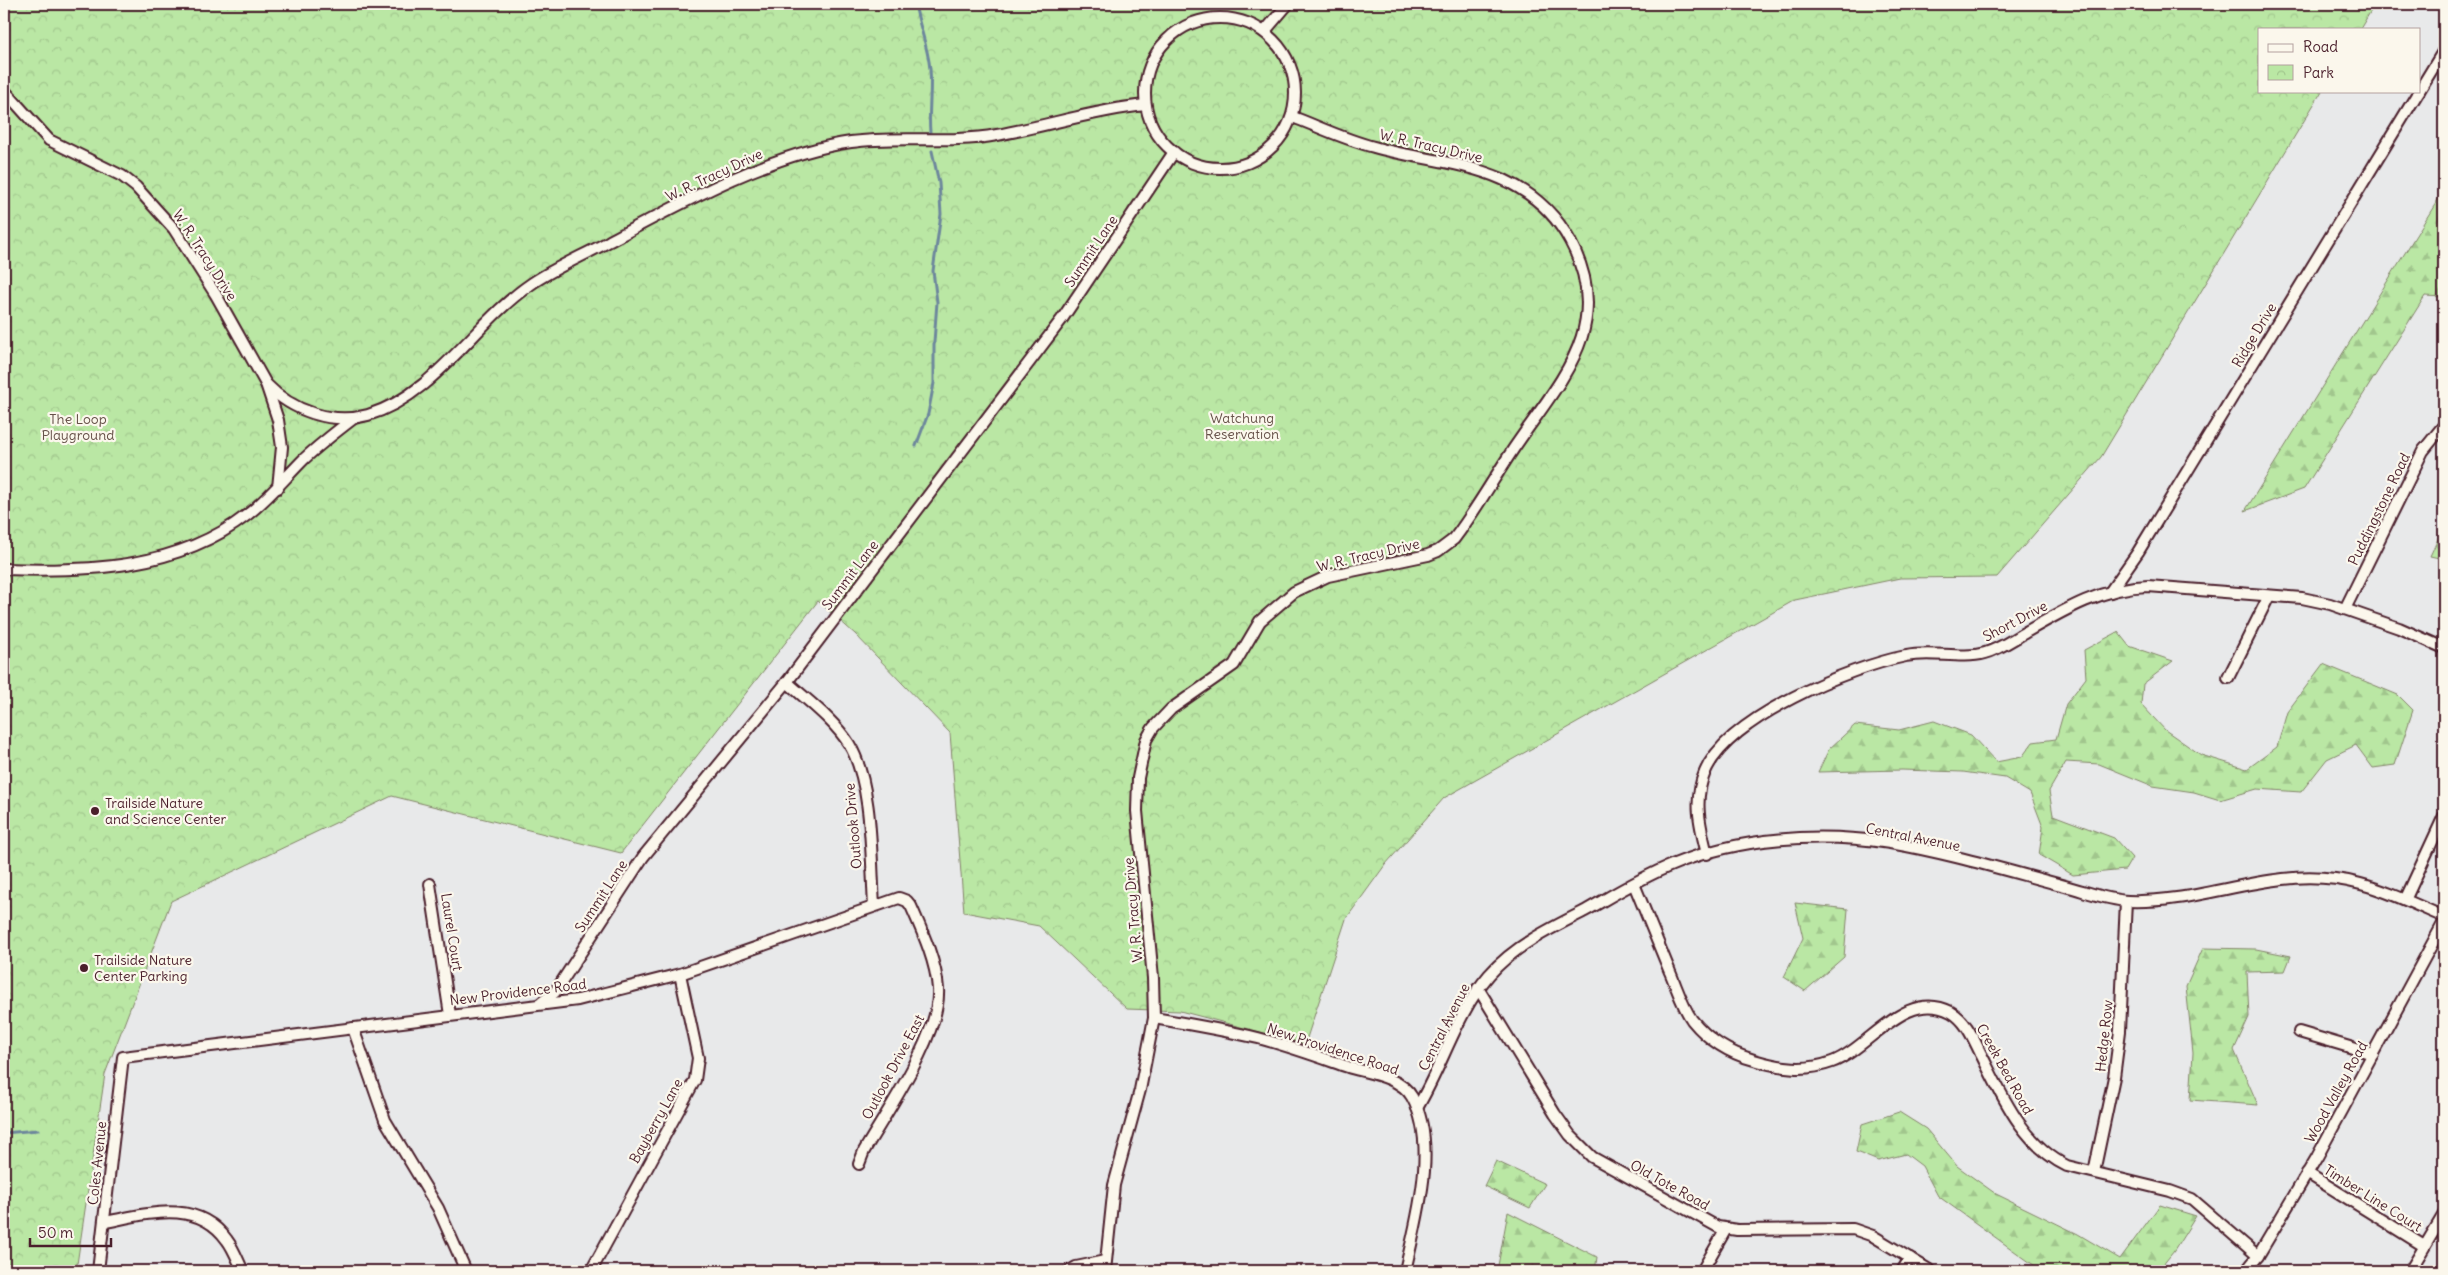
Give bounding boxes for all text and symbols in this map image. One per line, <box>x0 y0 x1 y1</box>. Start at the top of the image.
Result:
legend <box>2258 28 2420 92</box>
text: Road <box>2303 37 2338 56</box>
text: Park <box>2303 63 2334 82</box>
street label: W. R. Tracy Drive <box>1378 125 1484 167</box>
street label: W. R. Tracy Drive <box>663 145 765 205</box>
street label: W. R. Tracy Drive <box>169 206 241 304</box>
street label: Summit Lane <box>1060 212 1122 290</box>
street label: Ridge Drive <box>2228 299 2280 371</box>
park label: Watchung Reservation <box>1205 409 1279 443</box>
park label: The Loop Playground <box>41 410 115 444</box>
street label: Puddingstone Road <box>2344 450 2414 568</box>
street label: W. R. Tracy Drive <box>1315 534 1421 576</box>
street label: Summit Lane <box>818 536 882 614</box>
street label: Short Drive <box>1980 596 2050 646</box>
street label: Outlook Drive <box>840 782 866 870</box>
place label: Trailside Nature and Science Center <box>105 794 227 828</box>
marker: Trailside Nature and Science Center <box>89 805 101 817</box>
street label: Central Avenue <box>1864 819 1962 855</box>
street label: Summit Lane <box>571 856 631 936</box>
street label: W. R. Tracy Drive <box>1119 857 1147 963</box>
street label: Laurel Court <box>437 892 467 972</box>
place label: Trailside Nature Center Parking <box>94 951 192 985</box>
marker: Trailside Nature Center Parking <box>78 962 90 974</box>
street label: New Providence Road <box>449 975 587 1009</box>
street label: Central Avenue <box>1414 980 1474 1074</box>
street label: Hedge Row <box>2091 999 2117 1073</box>
street label: Outlook Drive East <box>858 1011 928 1123</box>
street label: New Providence Road <box>1265 1019 1401 1079</box>
street label: Creek Bed Road <box>1973 1020 2037 1118</box>
street label: Wood Valley Road <box>2301 1038 2371 1146</box>
street label: Bayberry Lane <box>625 1075 687 1167</box>
street label: Coles Avenue <box>84 1120 110 1206</box>
street label: Old Tote Road <box>1627 1156 1713 1214</box>
street label: Timber Line Court <box>2321 1161 2426 1236</box>
scale bar <box>30 1215 111 1247</box>
text: 50 m <box>38 1223 73 1242</box>

